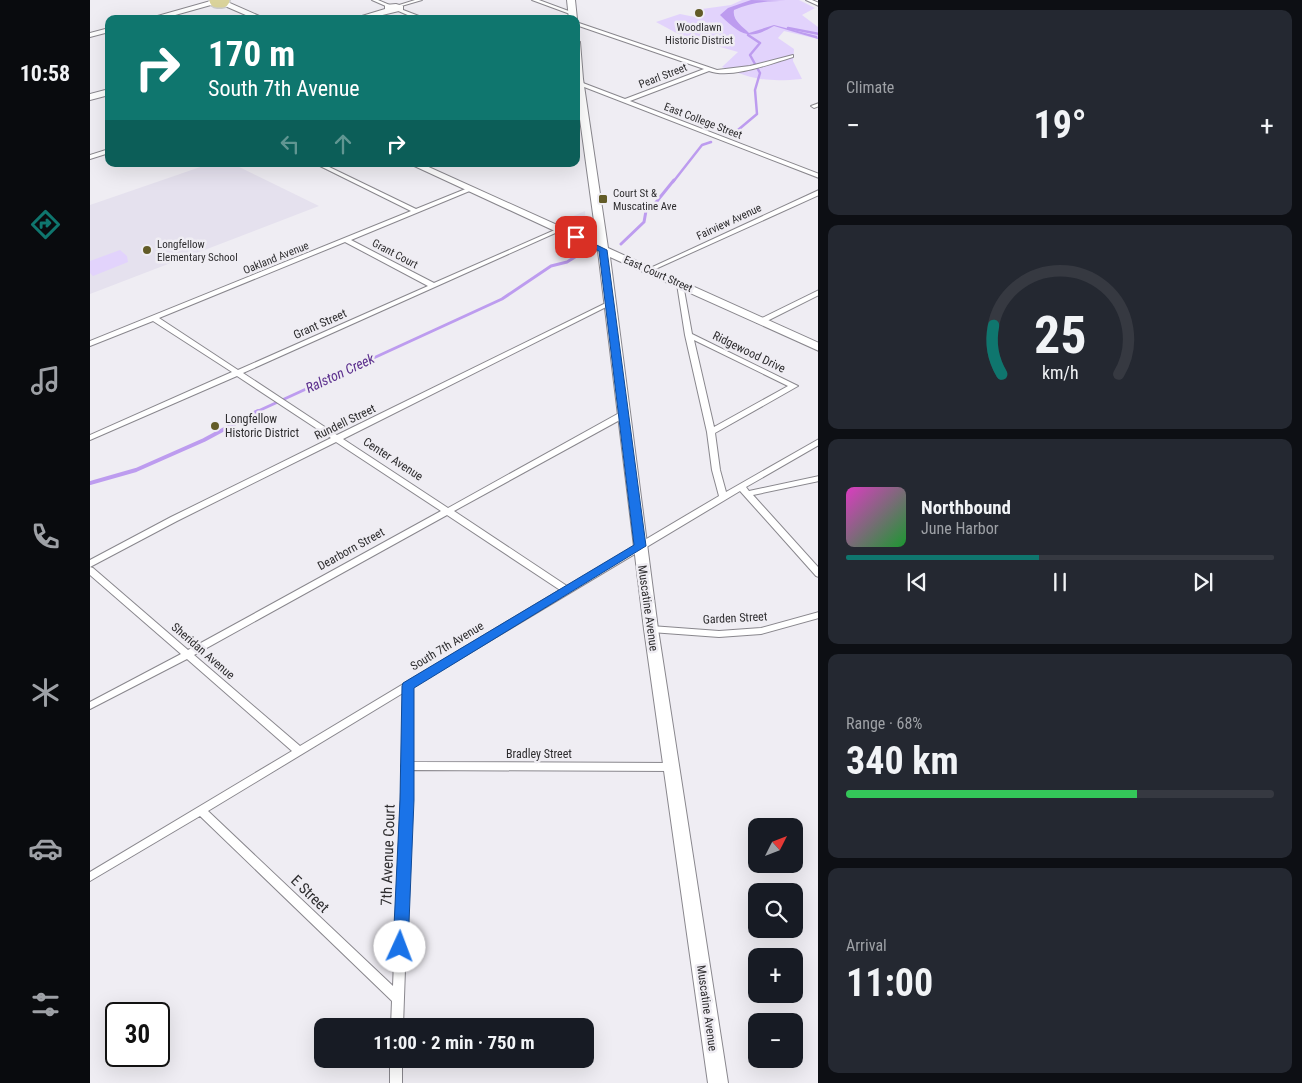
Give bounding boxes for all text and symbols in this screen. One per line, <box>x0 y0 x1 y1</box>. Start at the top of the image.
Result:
marker: Woodlawn Historic District <box>693 7 705 19</box>
place label: Woodlawn Historic District <box>665 21 733 47</box>
text: 170 m <box>208 34 295 75</box>
icon: right <box>125 35 190 100</box>
text: 10:58 <box>20 61 70 86</box>
street label: Pearl Street <box>637 61 689 91</box>
text: South 7th Avenue <box>208 76 360 101</box>
text: Climate <box>846 78 894 97</box>
street label: East College Street <box>662 100 744 142</box>
text: 19° <box>1033 103 1087 147</box>
text: − <box>846 109 860 142</box>
text: + <box>1260 109 1274 142</box>
icon: left <box>276 130 304 158</box>
icon: ahead <box>329 130 357 158</box>
icon: right <box>382 130 410 158</box>
place label: Court St & Muscatine Ave <box>613 187 677 213</box>
marker: Court St & Muscatine Ave <box>597 193 609 205</box>
street label: Fairview Avenue <box>694 201 764 243</box>
icon: directions <box>28 207 63 242</box>
pin <box>555 216 597 258</box>
icon: arrive <box>562 223 590 251</box>
street label: Grant Court <box>370 237 420 271</box>
place label: Longfellow Elementary School <box>157 238 238 264</box>
street label: Oakland Avenue <box>241 239 311 277</box>
marker: Longfellow Elementary School <box>141 244 153 256</box>
street label: East Court Street <box>622 253 694 295</box>
text: 25 <box>1034 305 1086 366</box>
street label: Grant Street <box>291 306 349 342</box>
street label: Ridgewood Drive <box>710 328 788 376</box>
water label: Ralston Creek <box>303 350 378 396</box>
text: km/h <box>1042 362 1078 383</box>
icon: music <box>28 363 63 398</box>
street label: Rundell Street <box>312 401 378 443</box>
place label: Longfellow Historic District <box>225 412 299 440</box>
marker: Longfellow Historic District <box>209 420 221 432</box>
street label: Center Avenue <box>361 435 426 484</box>
text: Northbound <box>921 496 1011 519</box>
icon: phone <box>28 519 63 554</box>
text: June Harbor <box>921 519 999 538</box>
street label: Dearborn Street <box>315 525 387 573</box>
street label: Muscatine Avenue <box>635 564 661 652</box>
icon: previous <box>903 568 931 596</box>
icon: pause <box>1046 568 1074 596</box>
icon: next <box>1189 568 1217 596</box>
street label: Garden Street <box>702 609 768 627</box>
street label: South 7th Avenue <box>408 619 486 673</box>
street label: Sheridan Avenue <box>169 620 238 682</box>
icon: climate <box>28 675 63 710</box>
text: Range · 68% <box>846 714 922 733</box>
text: 340 km <box>846 739 959 783</box>
street label: Bradley Street <box>506 747 572 761</box>
street label: 7th Avenue Court <box>377 804 399 906</box>
north arrow <box>748 818 802 872</box>
map controls <box>748 818 803 1068</box>
icon: car <box>28 831 63 866</box>
street label: E Street <box>287 872 333 916</box>
button: search <box>748 883 803 938</box>
position arrow <box>373 920 425 972</box>
text: Arrival <box>846 936 887 955</box>
button: + <box>748 948 803 1003</box>
text: 11:00 <box>846 961 933 1005</box>
street label: Muscatine Avenue <box>694 964 720 1052</box>
icon: filters <box>28 987 63 1022</box>
speed limit sign: 30 <box>105 1002 170 1067</box>
button: − <box>748 1013 803 1068</box>
text: 11:00 · 2 min · 750 m <box>373 1031 535 1054</box>

